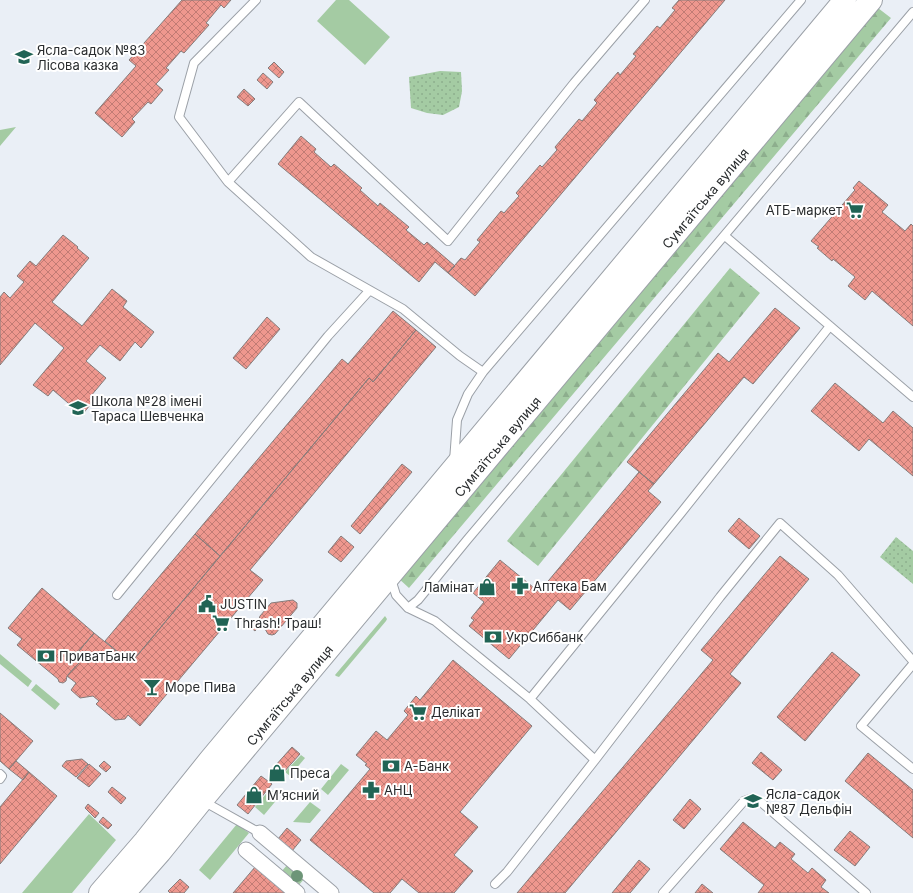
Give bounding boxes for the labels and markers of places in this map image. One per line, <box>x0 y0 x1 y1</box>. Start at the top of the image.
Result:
place label: Ясла-садок №83 Лісова казка <box>37 42 145 73</box>
school or university icon: Ясла-садок №83 Лісова казка <box>14 47 34 67</box>
supermarket icon: АТБ-маркет <box>845 200 865 220</box>
place label: АТБ-маркет <box>766 202 842 218</box>
place label: Школа №28 імені Тараса Шевченка <box>91 393 204 424</box>
school or university icon: Школа №28 імені Тараса Шевченка <box>68 398 88 418</box>
pharmacy icon: Аптека Бам <box>510 576 530 596</box>
shop icon: Ламінат <box>477 577 497 597</box>
place label: Аптека Бам <box>533 578 607 594</box>
place label: Ламінат <box>423 579 474 595</box>
public building icon: JUSTIN <box>197 594 217 614</box>
place label: JUSTIN <box>220 596 267 612</box>
supermarket icon: Thrash! Траш! <box>211 613 231 633</box>
place label: Thrash! Траш! <box>234 615 322 631</box>
bank icon: УкрСиббанк <box>483 627 503 647</box>
place label: УкрСиббанк <box>506 629 583 645</box>
bank icon: ПриватБанк <box>36 646 56 666</box>
place label: ПриватБанк <box>59 648 136 664</box>
bar icon: Море Пива <box>142 677 162 697</box>
place label: Море Пива <box>165 679 236 695</box>
supermarket icon: Делікат <box>408 702 428 722</box>
place label: Делікат <box>431 704 480 720</box>
bank icon: А-Банк <box>381 756 401 776</box>
place label: А-Банк <box>404 758 449 774</box>
shop icon: Преса <box>267 763 287 783</box>
place label: Преса <box>290 765 330 781</box>
pharmacy icon: АНЦ <box>361 780 381 800</box>
place label: АНЦ <box>384 782 413 798</box>
shop icon: М’ясний <box>244 785 264 805</box>
place label: Ясла-садок №87 Дельфін <box>766 786 852 817</box>
place label: М’ясний <box>267 787 319 803</box>
school or university icon: Ясла-садок №87 Дельфін <box>743 791 763 811</box>

